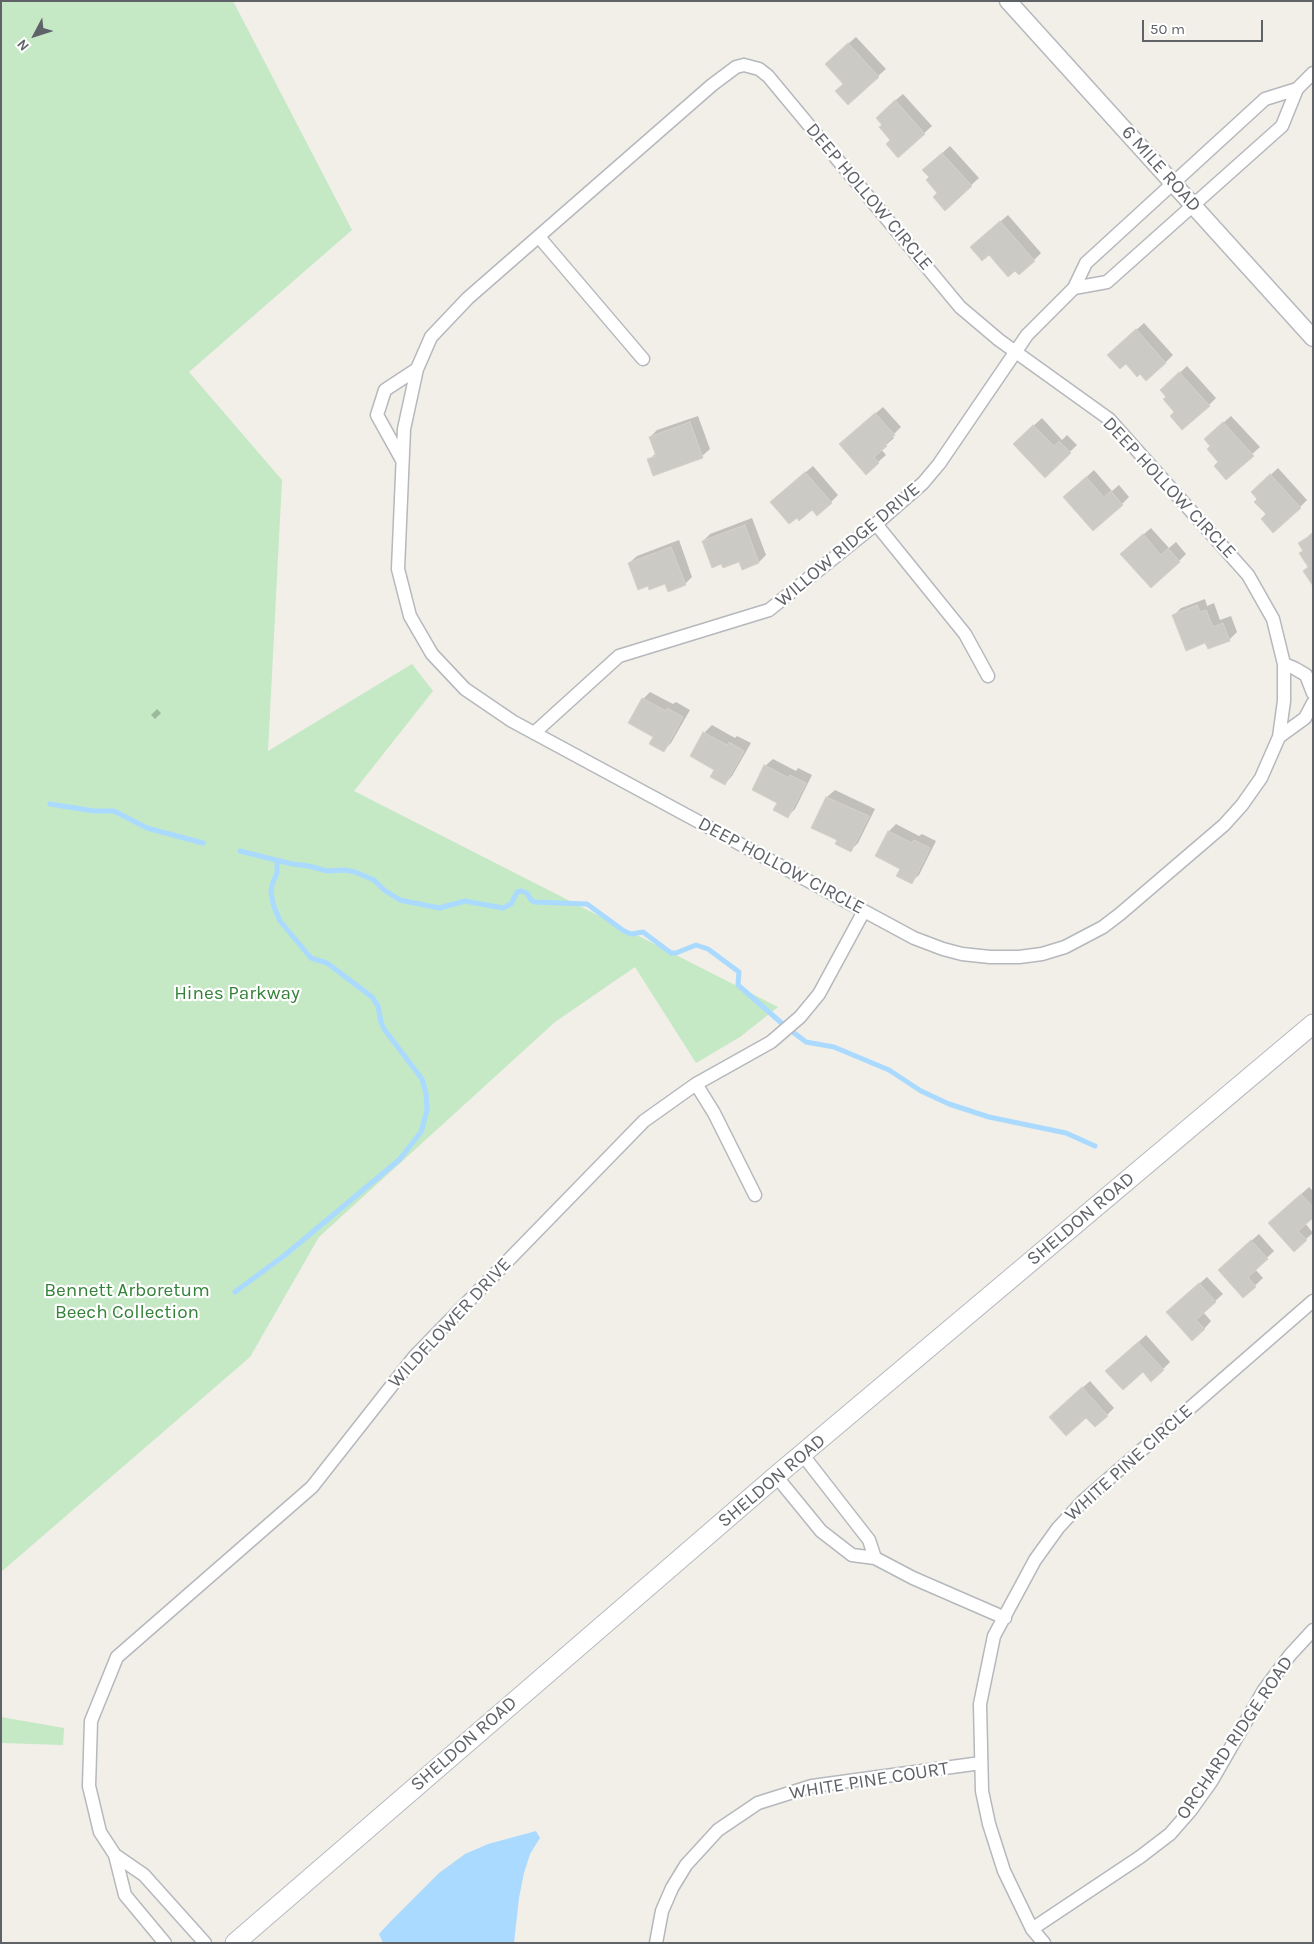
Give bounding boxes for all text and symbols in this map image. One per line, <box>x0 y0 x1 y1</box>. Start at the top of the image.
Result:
north arrow <box>10 10 60 60</box>
scale bar <box>1144 10 1265 42</box>
text: 50 m <box>1150 20 1185 38</box>
text: N <box>13 36 33 54</box>
street label: DEEP HOLLOW CIRCLE <box>801 119 937 275</box>
street label: 6 MILE ROAD <box>1116 121 1206 217</box>
street label: DEEP HOLLOW CIRCLE <box>1097 412 1241 564</box>
street label: WILLOW RIDGE DRIVE <box>771 478 925 612</box>
street label: DEEP HOLLOW CIRCLE <box>694 812 868 920</box>
park label: Hines Parkway <box>174 983 300 1005</box>
street label: SHELDON ROAD <box>1023 1167 1139 1271</box>
street label: WILDFLOWER DRIVE <box>384 1253 516 1393</box>
park label: Bennett Arboretum Beech Collection <box>44 1280 210 1324</box>
street label: WHITE PINE CIRCLE <box>1061 1400 1197 1526</box>
street label: SHELDON ROAD <box>714 1429 830 1533</box>
street label: ORCHARD RIDGE ROAD <box>1172 1652 1298 1824</box>
street label: SHELDON ROAD <box>406 1692 522 1796</box>
street label: WHITE PINE COURT <box>788 1757 950 1805</box>

